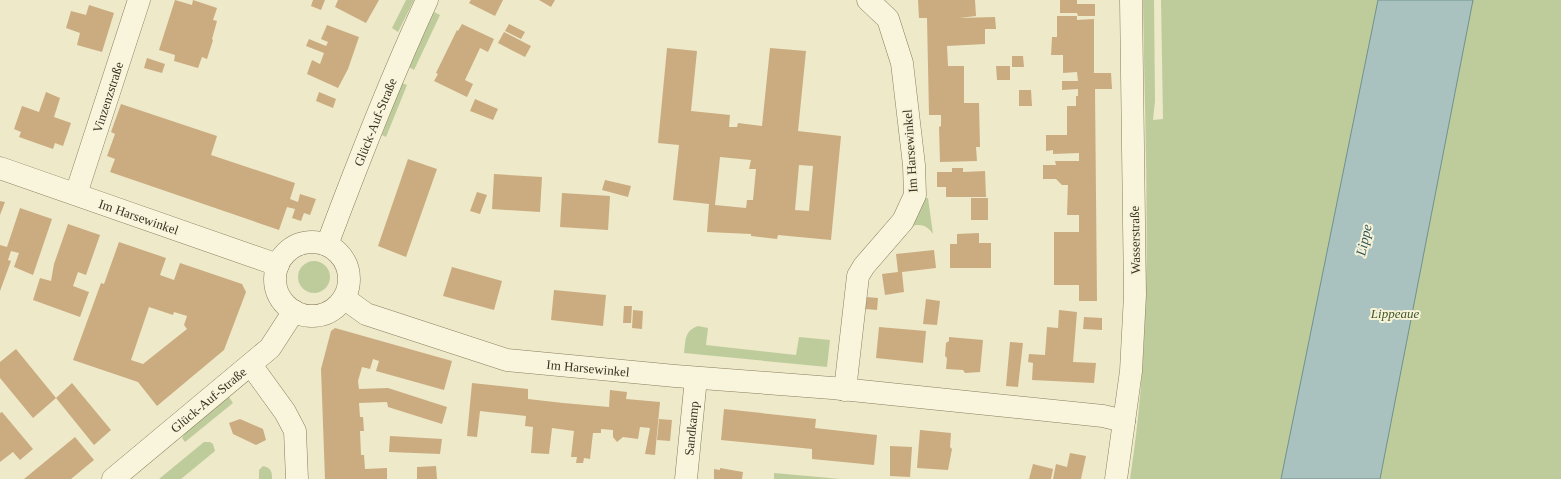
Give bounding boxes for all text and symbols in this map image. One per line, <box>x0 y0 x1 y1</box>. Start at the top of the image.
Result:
street label: Vinzenzstraße <box>89 59 126 134</box>
street label: Glück-Auf-Straße <box>350 75 399 168</box>
street label: Im Harsewinkel <box>900 108 920 193</box>
street label: Im Harsewinkel <box>97 196 181 237</box>
street label: Wasserstraße <box>1127 206 1143 274</box>
water label: Lippe <box>1353 223 1375 258</box>
park label: Lippeaue <box>1370 306 1419 321</box>
street label: Im Harsewinkel <box>546 356 631 379</box>
street label: Glück-Auf-Straße <box>167 364 249 435</box>
street label: Sandkamp <box>681 400 701 456</box>

